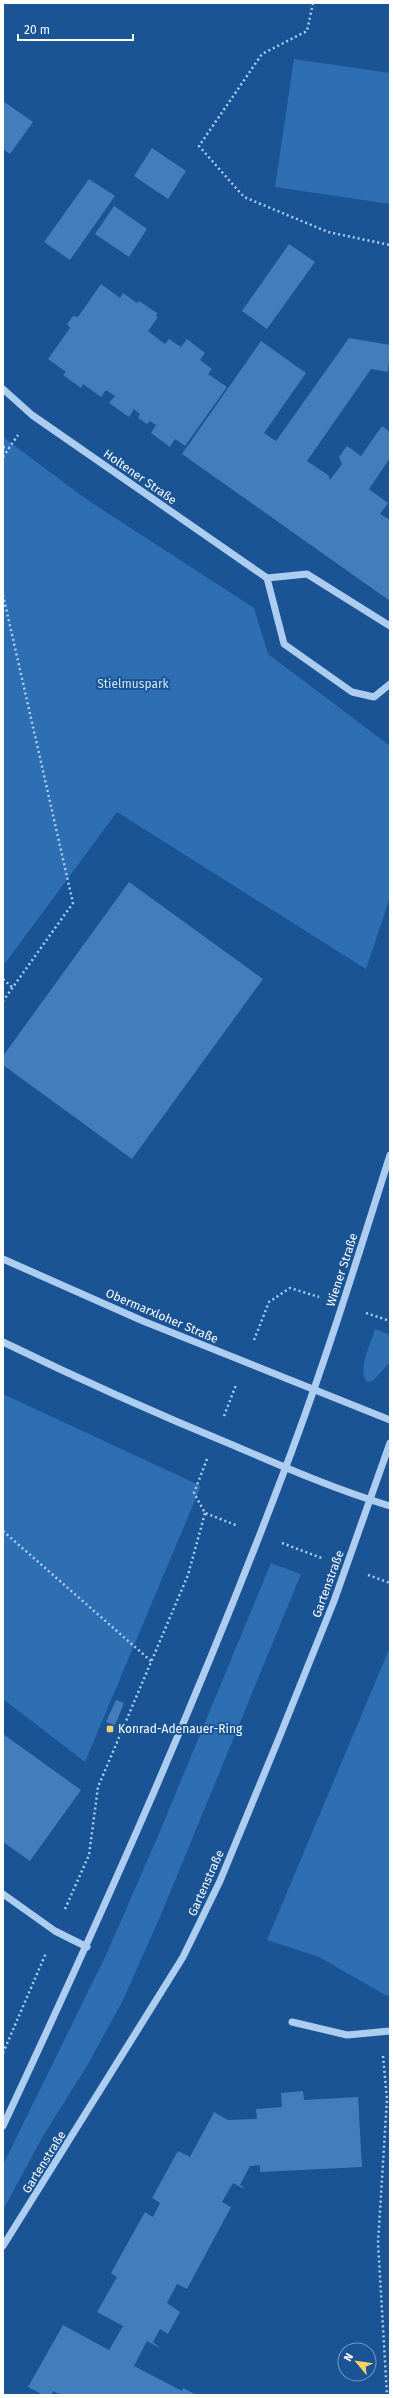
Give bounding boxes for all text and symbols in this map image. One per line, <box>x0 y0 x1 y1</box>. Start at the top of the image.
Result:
scale bar <box>18 16 133 42</box>
text: 20 m <box>24 23 50 37</box>
street label: Holtener Straße <box>101 447 179 507</box>
park label: Stielmuspark <box>97 677 170 691</box>
street label: Wiener Straße <box>324 1231 360 1309</box>
street label: Obermarxloher Straße <box>104 1286 220 1346</box>
street label: Gartenstraße <box>309 1548 347 1620</box>
place label: Konrad-Adenauer-Ring <box>118 1722 243 1736</box>
marker: Konrad-Adenauer-Ring <box>105 1724 115 1734</box>
street label: Gartenstraße <box>185 1848 227 1918</box>
street label: Gartenstraße <box>19 2128 69 2196</box>
north arrow <box>337 2342 377 2382</box>
text: N <box>341 2351 356 2364</box>

